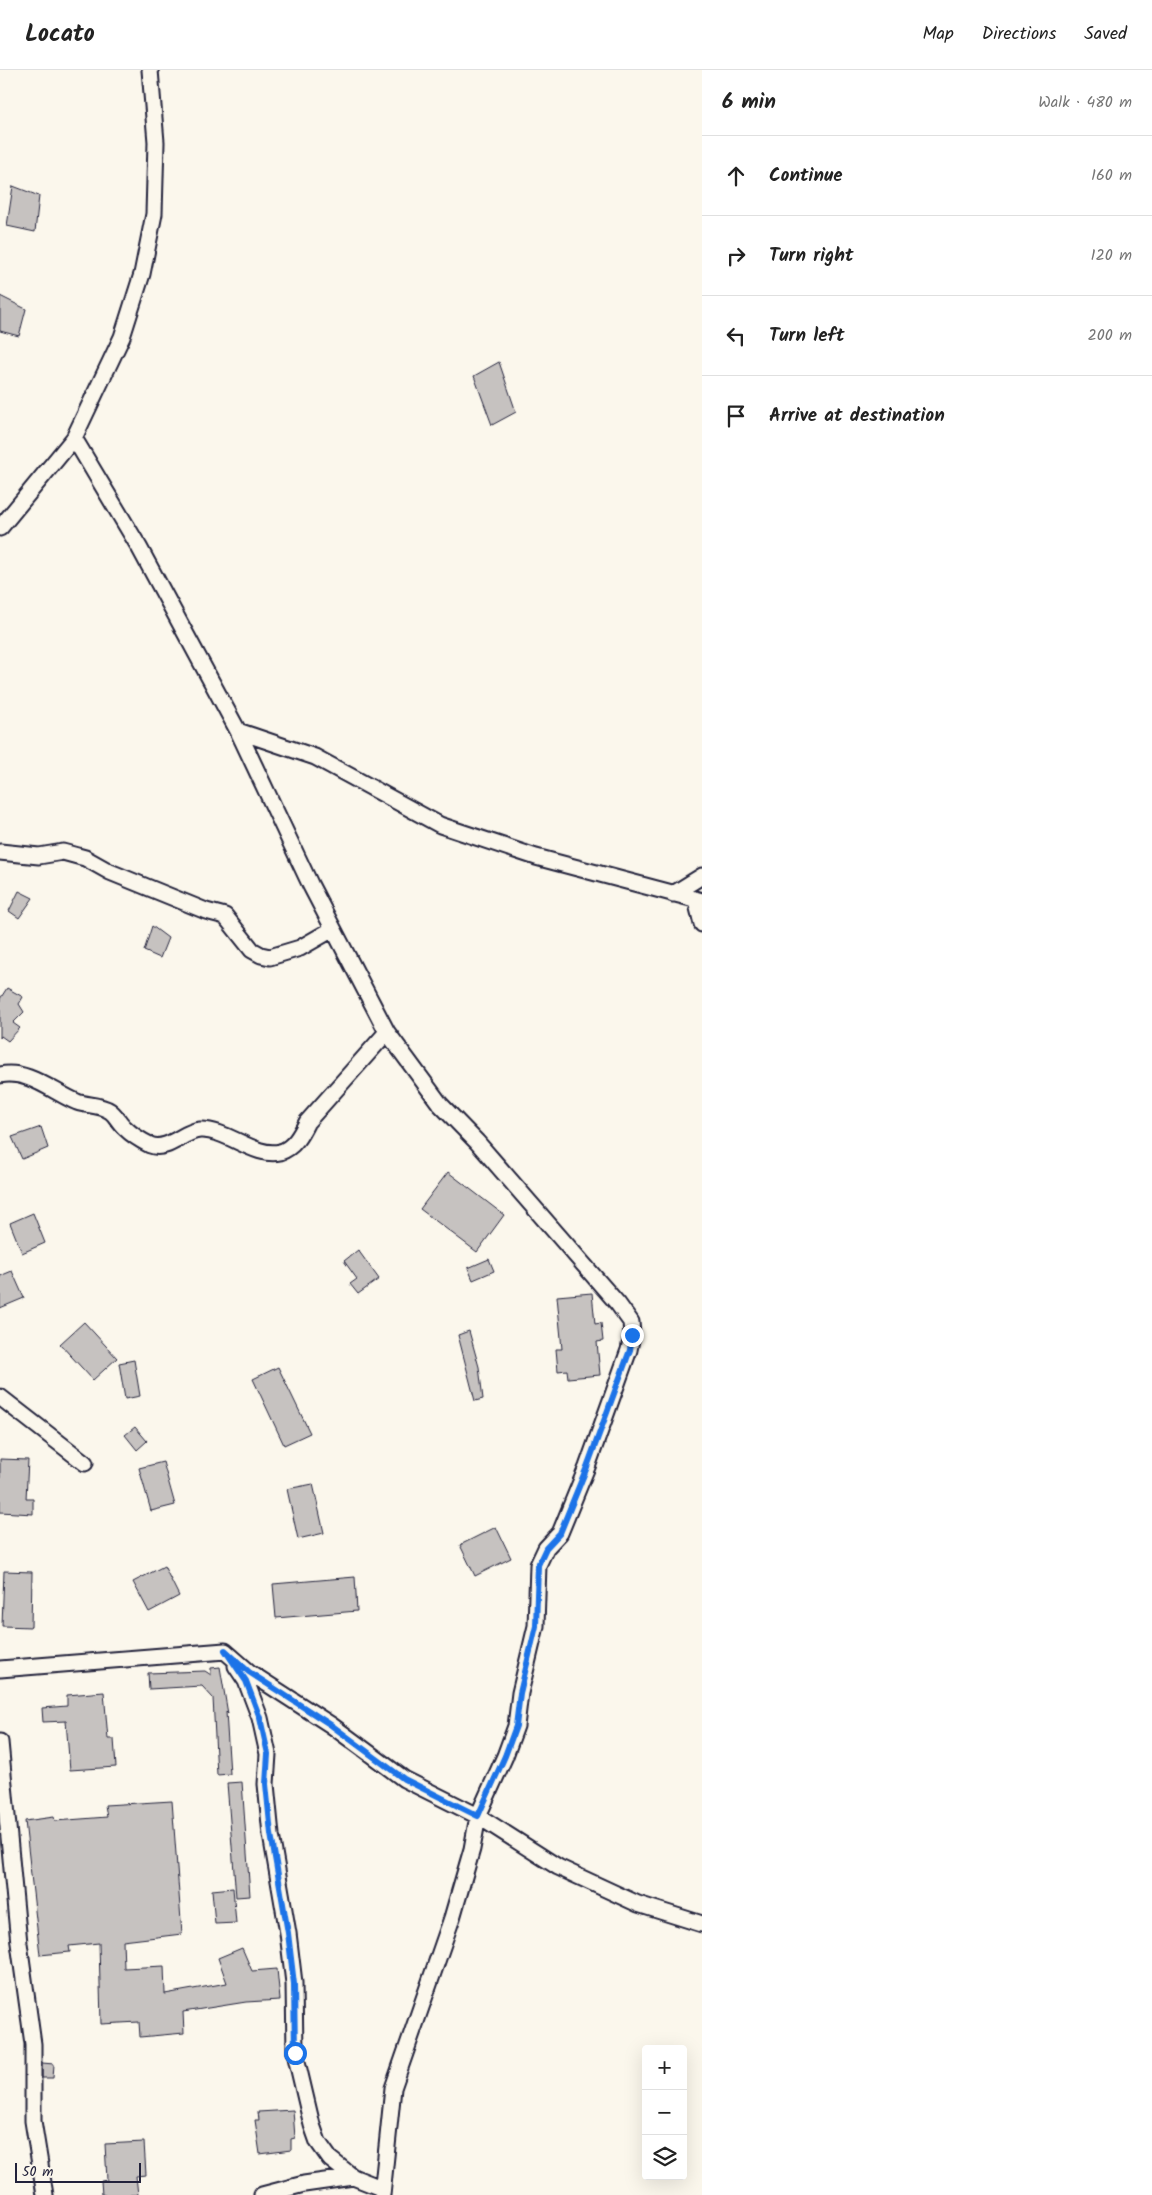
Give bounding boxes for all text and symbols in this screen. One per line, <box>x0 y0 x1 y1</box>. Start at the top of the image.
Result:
text: Locato <box>25 15 95 54</box>
text: Map <box>922 20 954 49</box>
text: Directions <box>982 20 1056 49</box>
text: Saved <box>1084 20 1127 49</box>
text: 6 min <box>722 86 776 119</box>
text: Walk · 480 m <box>1038 90 1132 115</box>
text: Continue <box>769 161 842 191</box>
icon: ahead <box>722 162 750 190</box>
text: 160 m <box>1091 163 1132 188</box>
text: Turn right <box>769 241 854 271</box>
icon: right <box>722 242 750 270</box>
text: 120 m <box>1091 243 1132 268</box>
text: Turn left <box>769 321 844 351</box>
icon: left <box>722 322 750 350</box>
text: 200 m <box>1088 323 1132 348</box>
text: Arrive at destination <box>769 401 945 431</box>
icon: arrive <box>722 402 750 430</box>
route end <box>621 1324 644 1347</box>
route start <box>284 2042 307 2065</box>
map controls <box>642 2045 687 2180</box>
button: + <box>642 2045 687 2090</box>
button: − <box>642 2090 687 2135</box>
button: layers <box>642 2135 687 2180</box>
scale bar <box>15 2160 141 2183</box>
text: 50 m <box>22 2161 53 2183</box>

